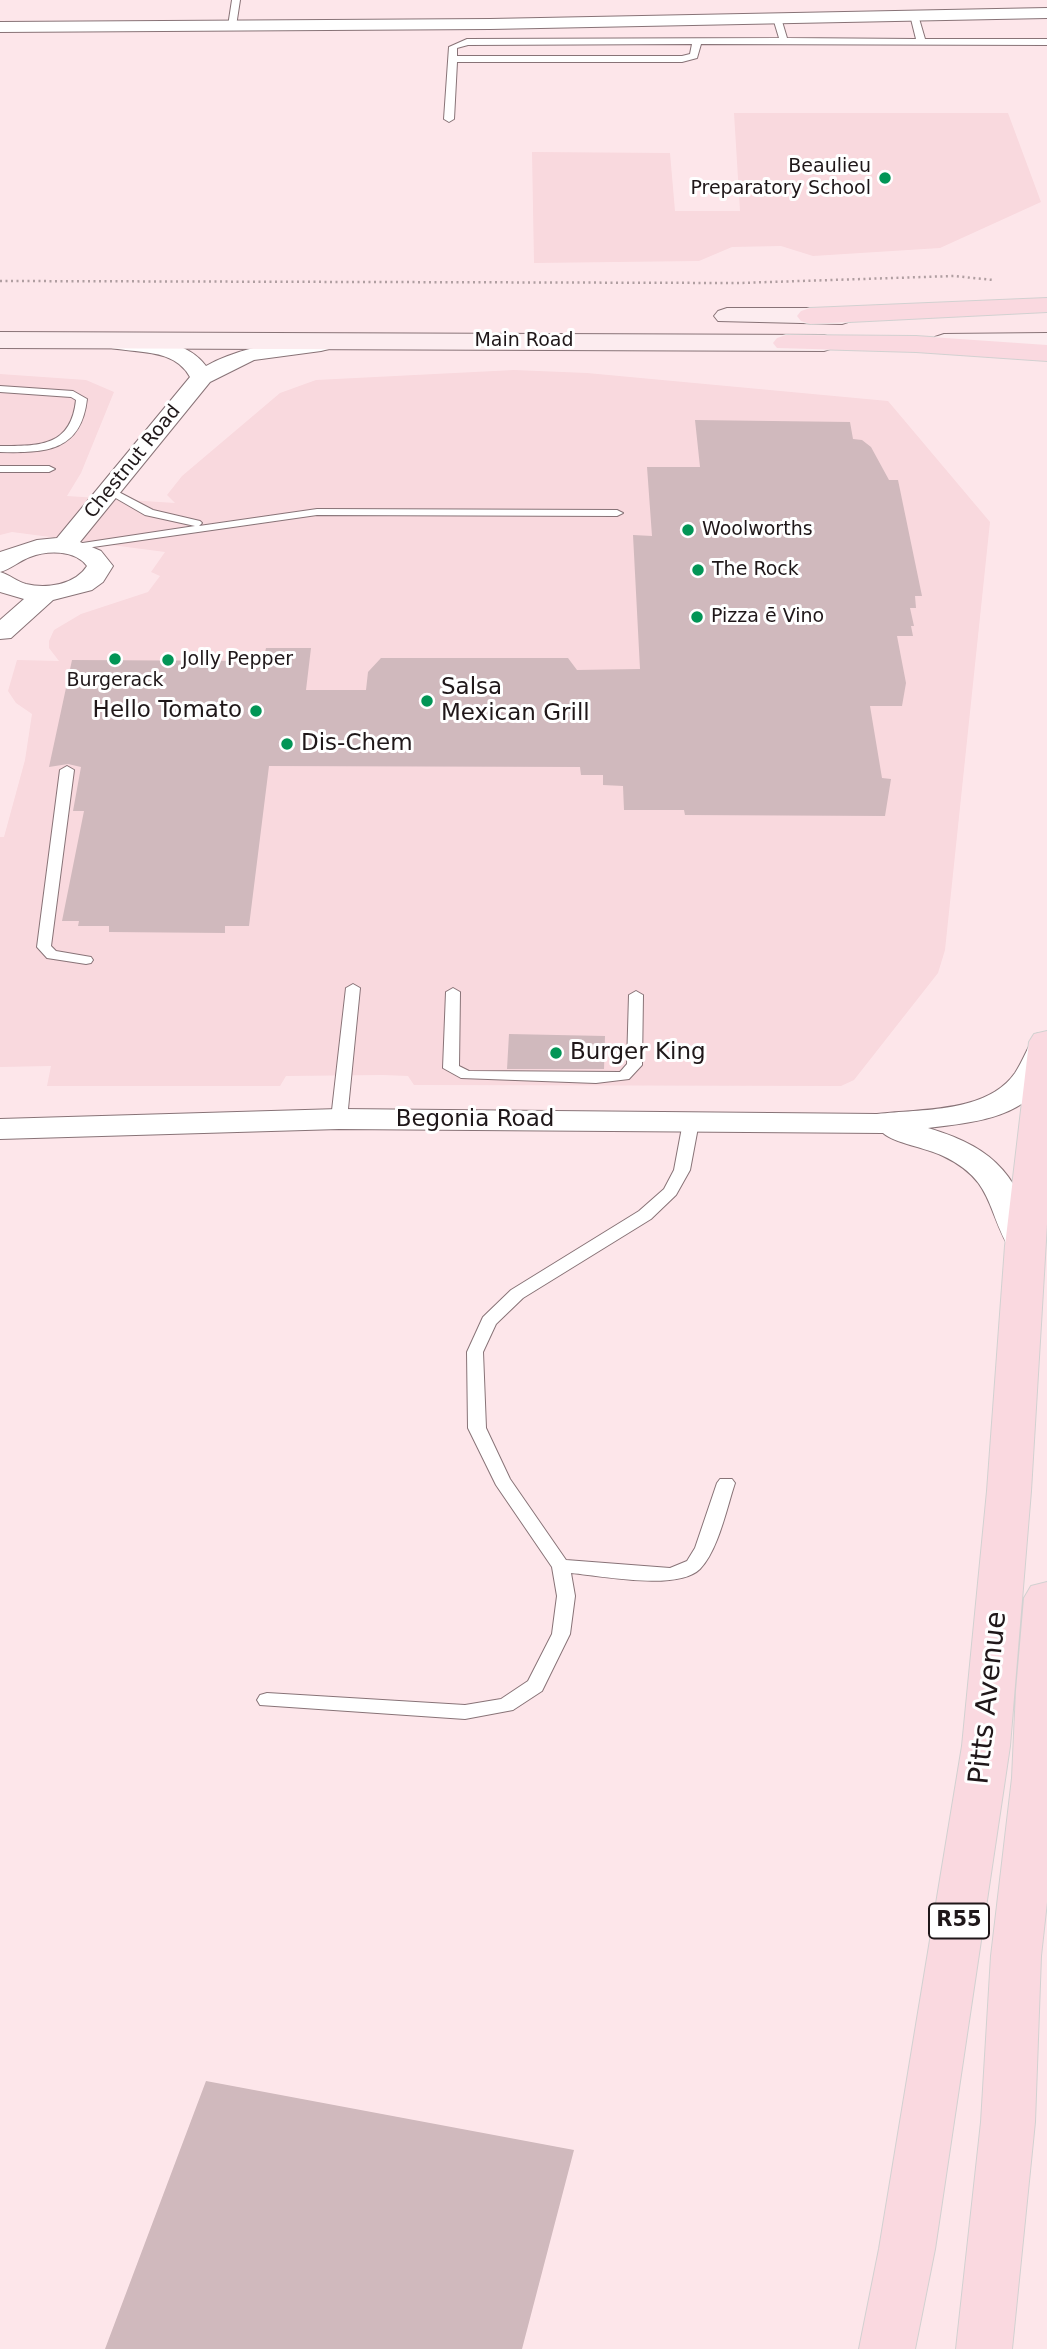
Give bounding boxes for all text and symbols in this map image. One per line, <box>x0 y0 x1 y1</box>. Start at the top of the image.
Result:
place label: Beaulieu Preparatory School <box>690 156 871 200</box>
marker: Beaulieu Preparatory School <box>877 170 893 186</box>
street label: Main Road <box>474 330 574 352</box>
street label: Chestnut Road <box>80 401 186 523</box>
place label: Woolworths <box>702 519 813 541</box>
marker: Woolworths <box>680 522 696 538</box>
place label: The Rock <box>712 559 799 581</box>
marker: The Rock <box>690 562 706 578</box>
place label: Pizza ē Vino <box>711 606 824 628</box>
marker: Pizza ē Vino <box>689 609 705 625</box>
place label: Jolly Pepper <box>182 649 293 671</box>
marker: Burgerack <box>107 651 123 667</box>
marker: Jolly Pepper <box>160 652 176 668</box>
place label: Burgerack <box>66 670 164 692</box>
place label: Salsa Mexican Grill <box>441 674 590 728</box>
marker: Salsa Mexican Grill <box>419 693 435 709</box>
place label: Hello Tomato <box>93 697 242 725</box>
marker: Hello Tomato <box>248 703 264 719</box>
place label: Dis-Chem <box>301 730 413 758</box>
marker: Dis-Chem <box>279 736 295 752</box>
place label: Burger King <box>570 1039 706 1067</box>
marker: Burger King <box>548 1045 564 1061</box>
street label: Begonia Road <box>396 1106 554 1134</box>
street label: Pitts Avenue <box>963 1610 1015 1786</box>
road number: R55 <box>929 1904 989 1938</box>

